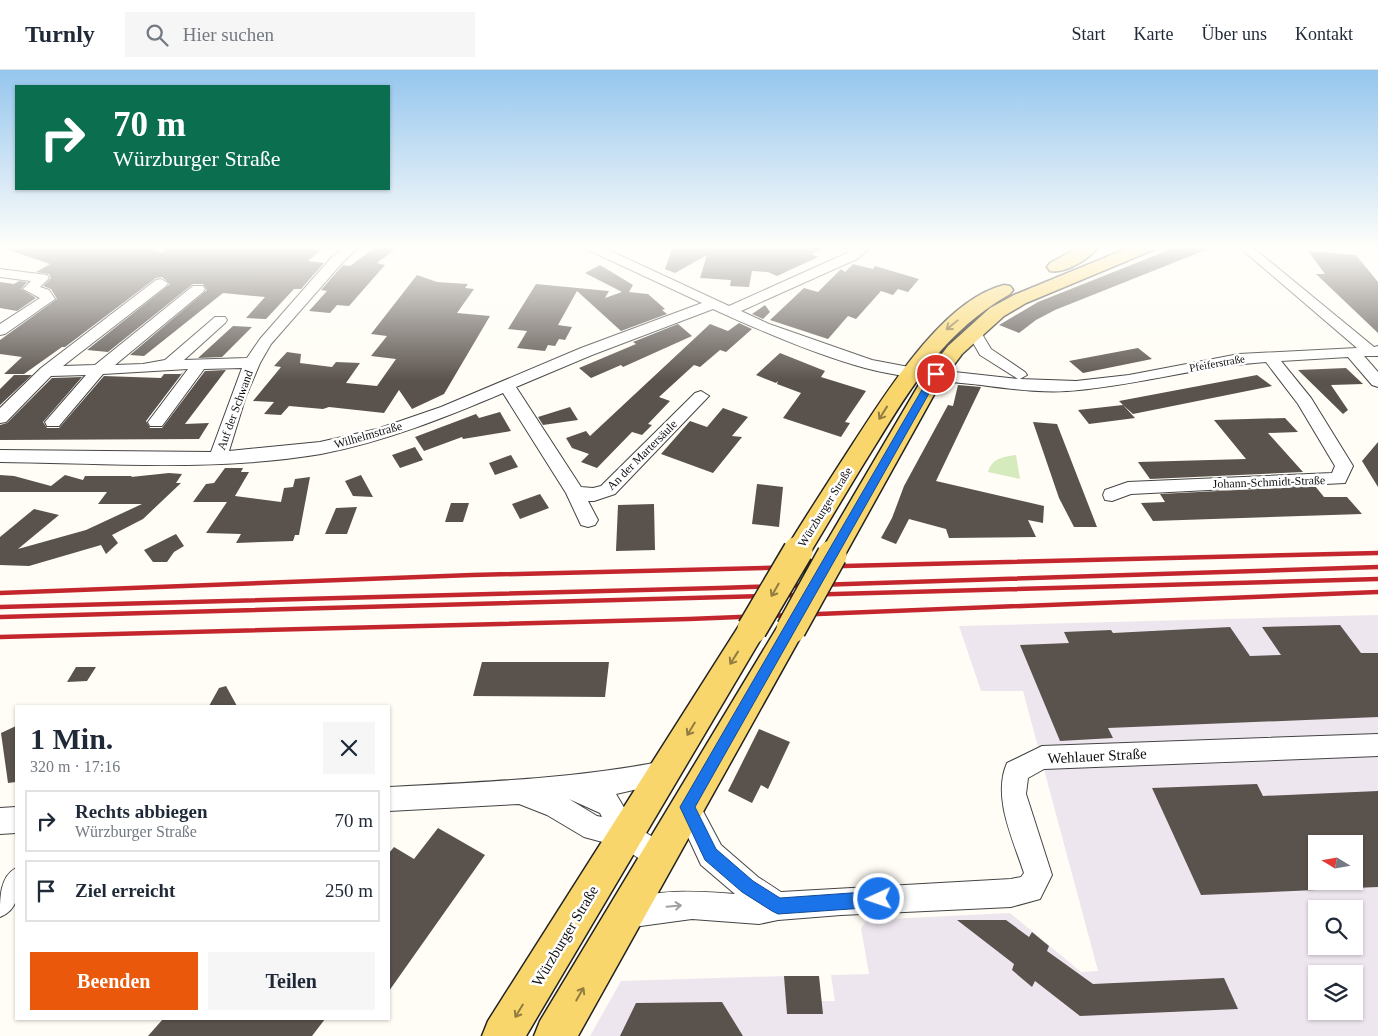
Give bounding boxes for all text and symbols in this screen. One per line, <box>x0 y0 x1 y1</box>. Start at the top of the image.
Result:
search box <box>125 12 475 57</box>
text: Turnly <box>25 21 95 47</box>
icon: search <box>143 21 171 49</box>
text: Hier suchen <box>183 24 274 45</box>
text: Start <box>1072 24 1106 44</box>
text: Karte <box>1134 24 1174 44</box>
text: Über uns <box>1202 24 1267 44</box>
text: Kontakt <box>1295 24 1353 44</box>
icon: right <box>30 105 95 170</box>
text: 70 m <box>113 105 186 144</box>
text: Würzburger Straße <box>113 146 281 171</box>
one-way arrow <box>946 319 959 330</box>
street label: Pfeiferstraße <box>1188 352 1246 374</box>
pin <box>915 353 957 395</box>
icon: arrive <box>922 360 950 388</box>
street label: Auf der Schwand <box>214 368 256 452</box>
one-way arrow <box>878 405 888 419</box>
street label: An der Martersäule <box>604 417 680 493</box>
street label: Wilhelmstraße <box>332 419 404 451</box>
street label: Würzburger Straße <box>795 465 855 549</box>
street label: Johann-Schmidt-Straße <box>1212 473 1326 491</box>
one-way arrow <box>770 582 780 596</box>
one-way arrow <box>729 650 739 664</box>
one-way arrow <box>685 721 695 735</box>
text: 1 Min. <box>30 722 113 755</box>
button: close <box>323 722 375 774</box>
street label: Wehlauer Straße <box>1047 745 1147 767</box>
text: 320 m · 17:16 <box>30 758 120 775</box>
text: Rechts abbiegen <box>75 801 207 822</box>
icon: right <box>32 807 60 835</box>
text: 70 m <box>334 810 373 831</box>
text: Würzburger Straße <box>75 823 197 840</box>
north arrow <box>1308 835 1362 890</box>
map controls <box>1308 835 1363 1020</box>
position arrow <box>852 872 904 924</box>
icon: arrive <box>32 877 60 905</box>
text: Ziel erreicht <box>75 880 175 901</box>
text: 250 m <box>325 880 373 901</box>
street label: Würzburger Straße <box>529 883 601 989</box>
button: search <box>1308 900 1363 955</box>
one-way arrow <box>666 902 682 911</box>
button: Beenden <box>30 952 198 1010</box>
button: Teilen <box>208 952 375 1010</box>
button: layers <box>1308 965 1363 1020</box>
one-way arrow <box>575 987 585 1001</box>
one-way arrow <box>513 1004 523 1018</box>

